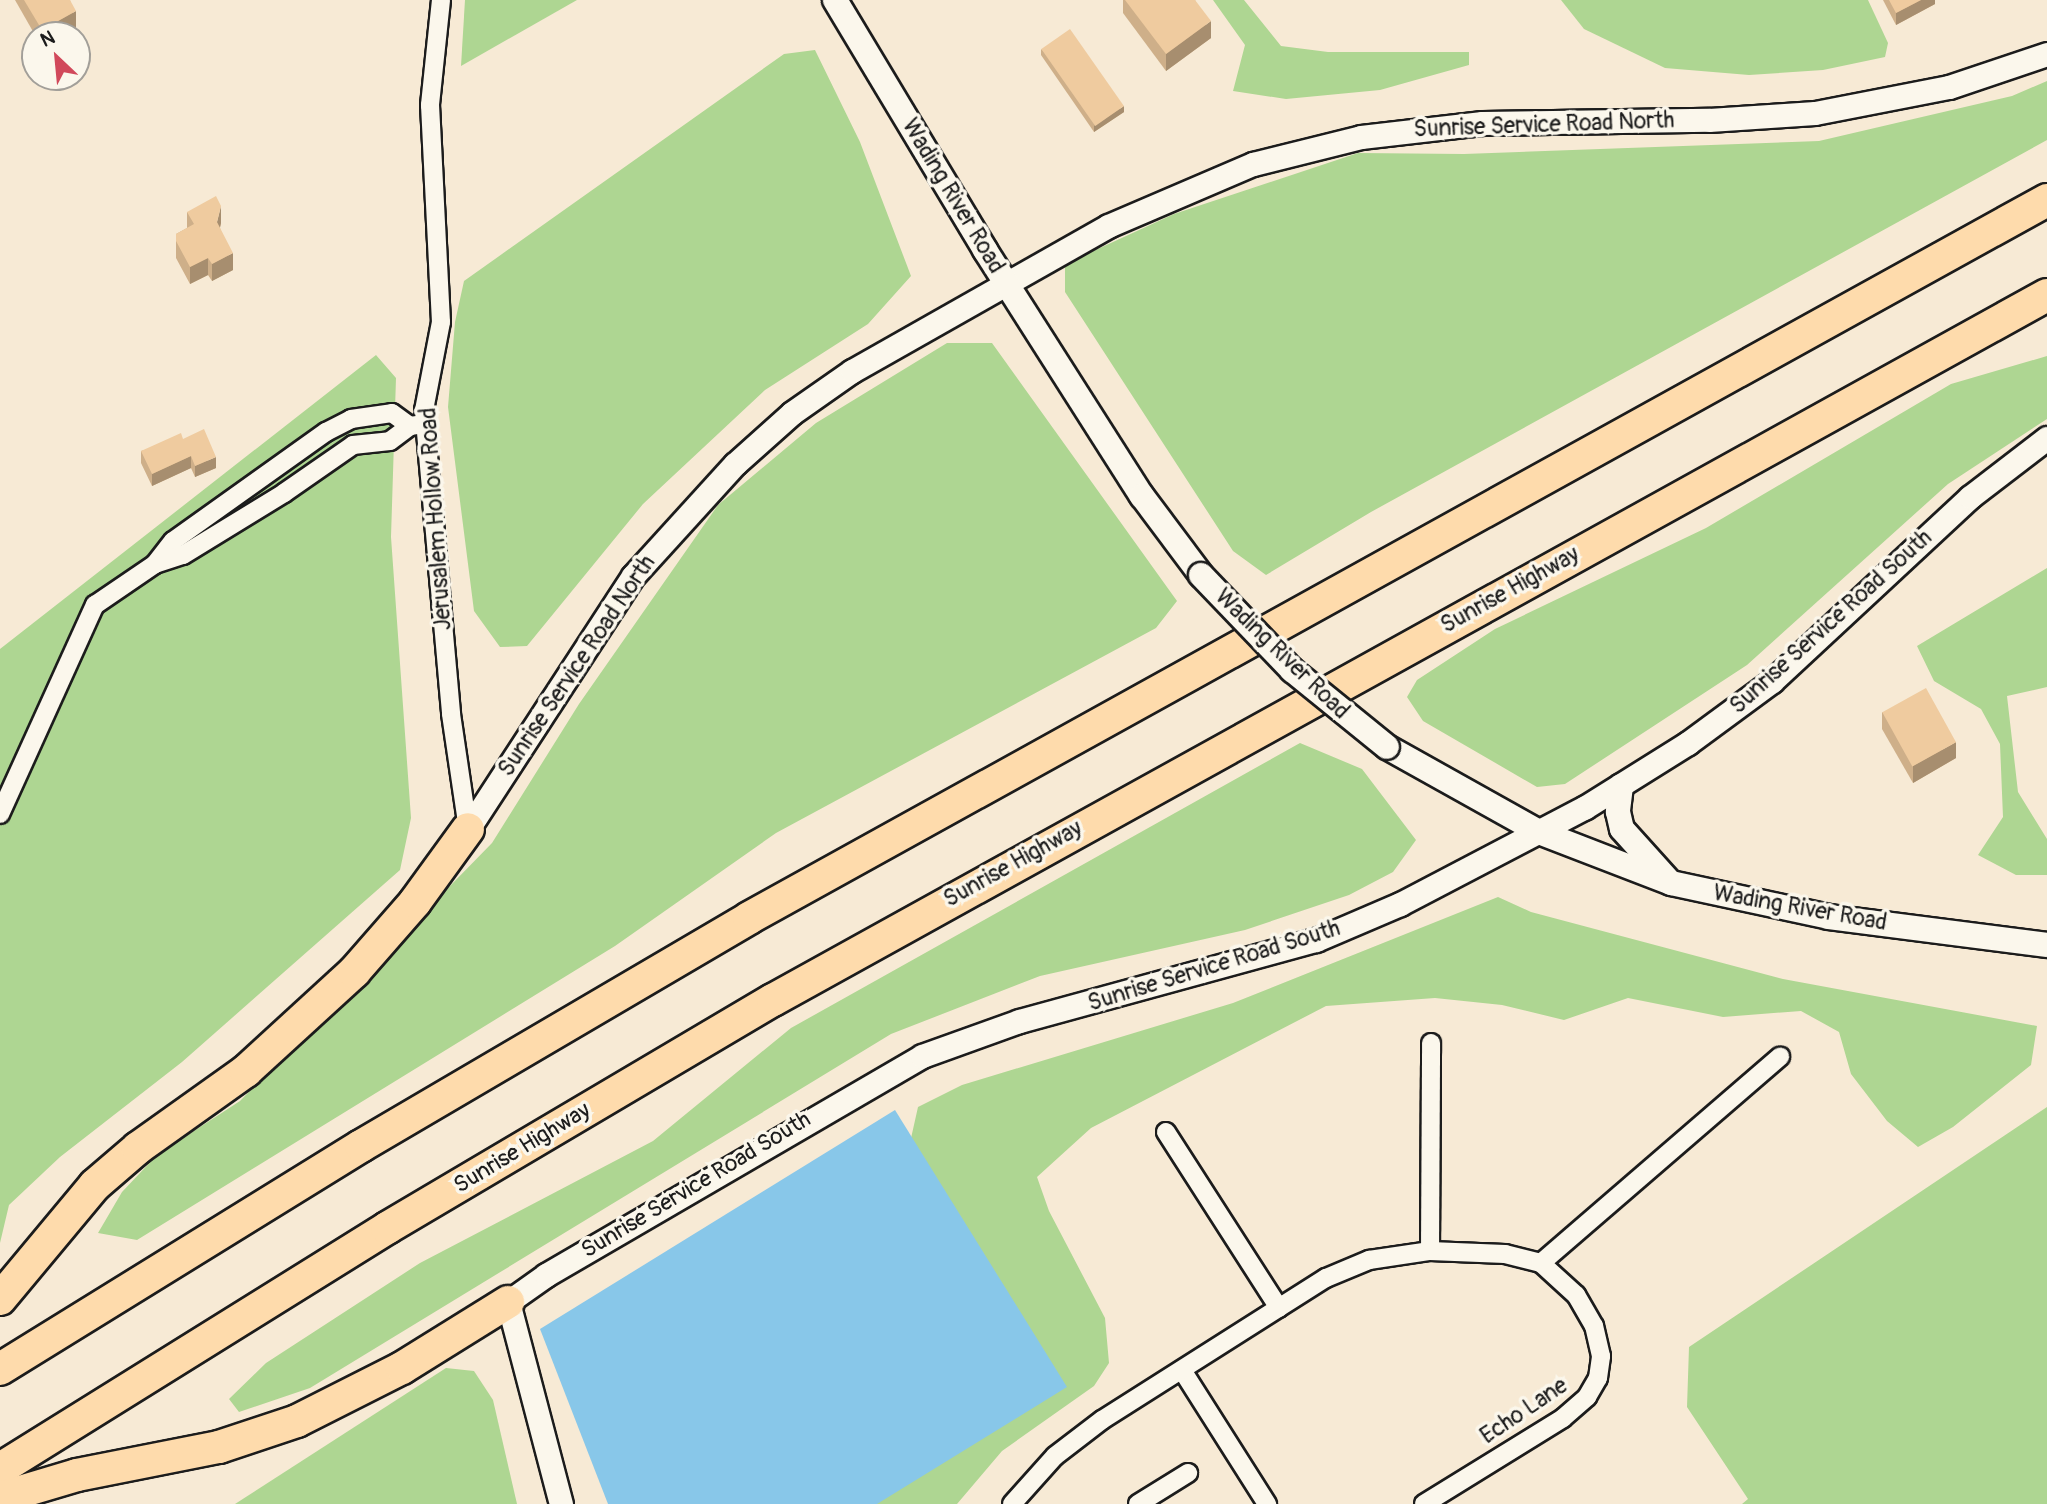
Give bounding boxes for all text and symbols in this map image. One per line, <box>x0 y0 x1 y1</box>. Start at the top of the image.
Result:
north arrow <box>21 21 91 91</box>
text: N <box>37 25 59 53</box>
street label: Sunrise Service Road North <box>1413 107 1675 143</box>
street label: Wading River Road <box>896 114 1010 278</box>
street label: Jerusalem Hollow Road <box>414 407 458 631</box>
street label: Sunrise Service Road South <box>1724 524 1938 720</box>
street label: Sunrise Highway <box>1436 541 1584 639</box>
street label: Sunrise Service Road North <box>493 550 661 782</box>
street label: Wading River Road <box>1209 583 1355 725</box>
street label: Sunrise Highway <box>939 815 1087 913</box>
street label: Wading River Road <box>1711 879 1889 937</box>
street label: Sunrise Service Road South <box>1085 914 1343 1018</box>
street label: Sunrise Highway <box>449 1096 595 1200</box>
street label: Sunrise Service Road South <box>576 1106 816 1264</box>
street label: Echo Lane <box>1475 1372 1573 1450</box>

